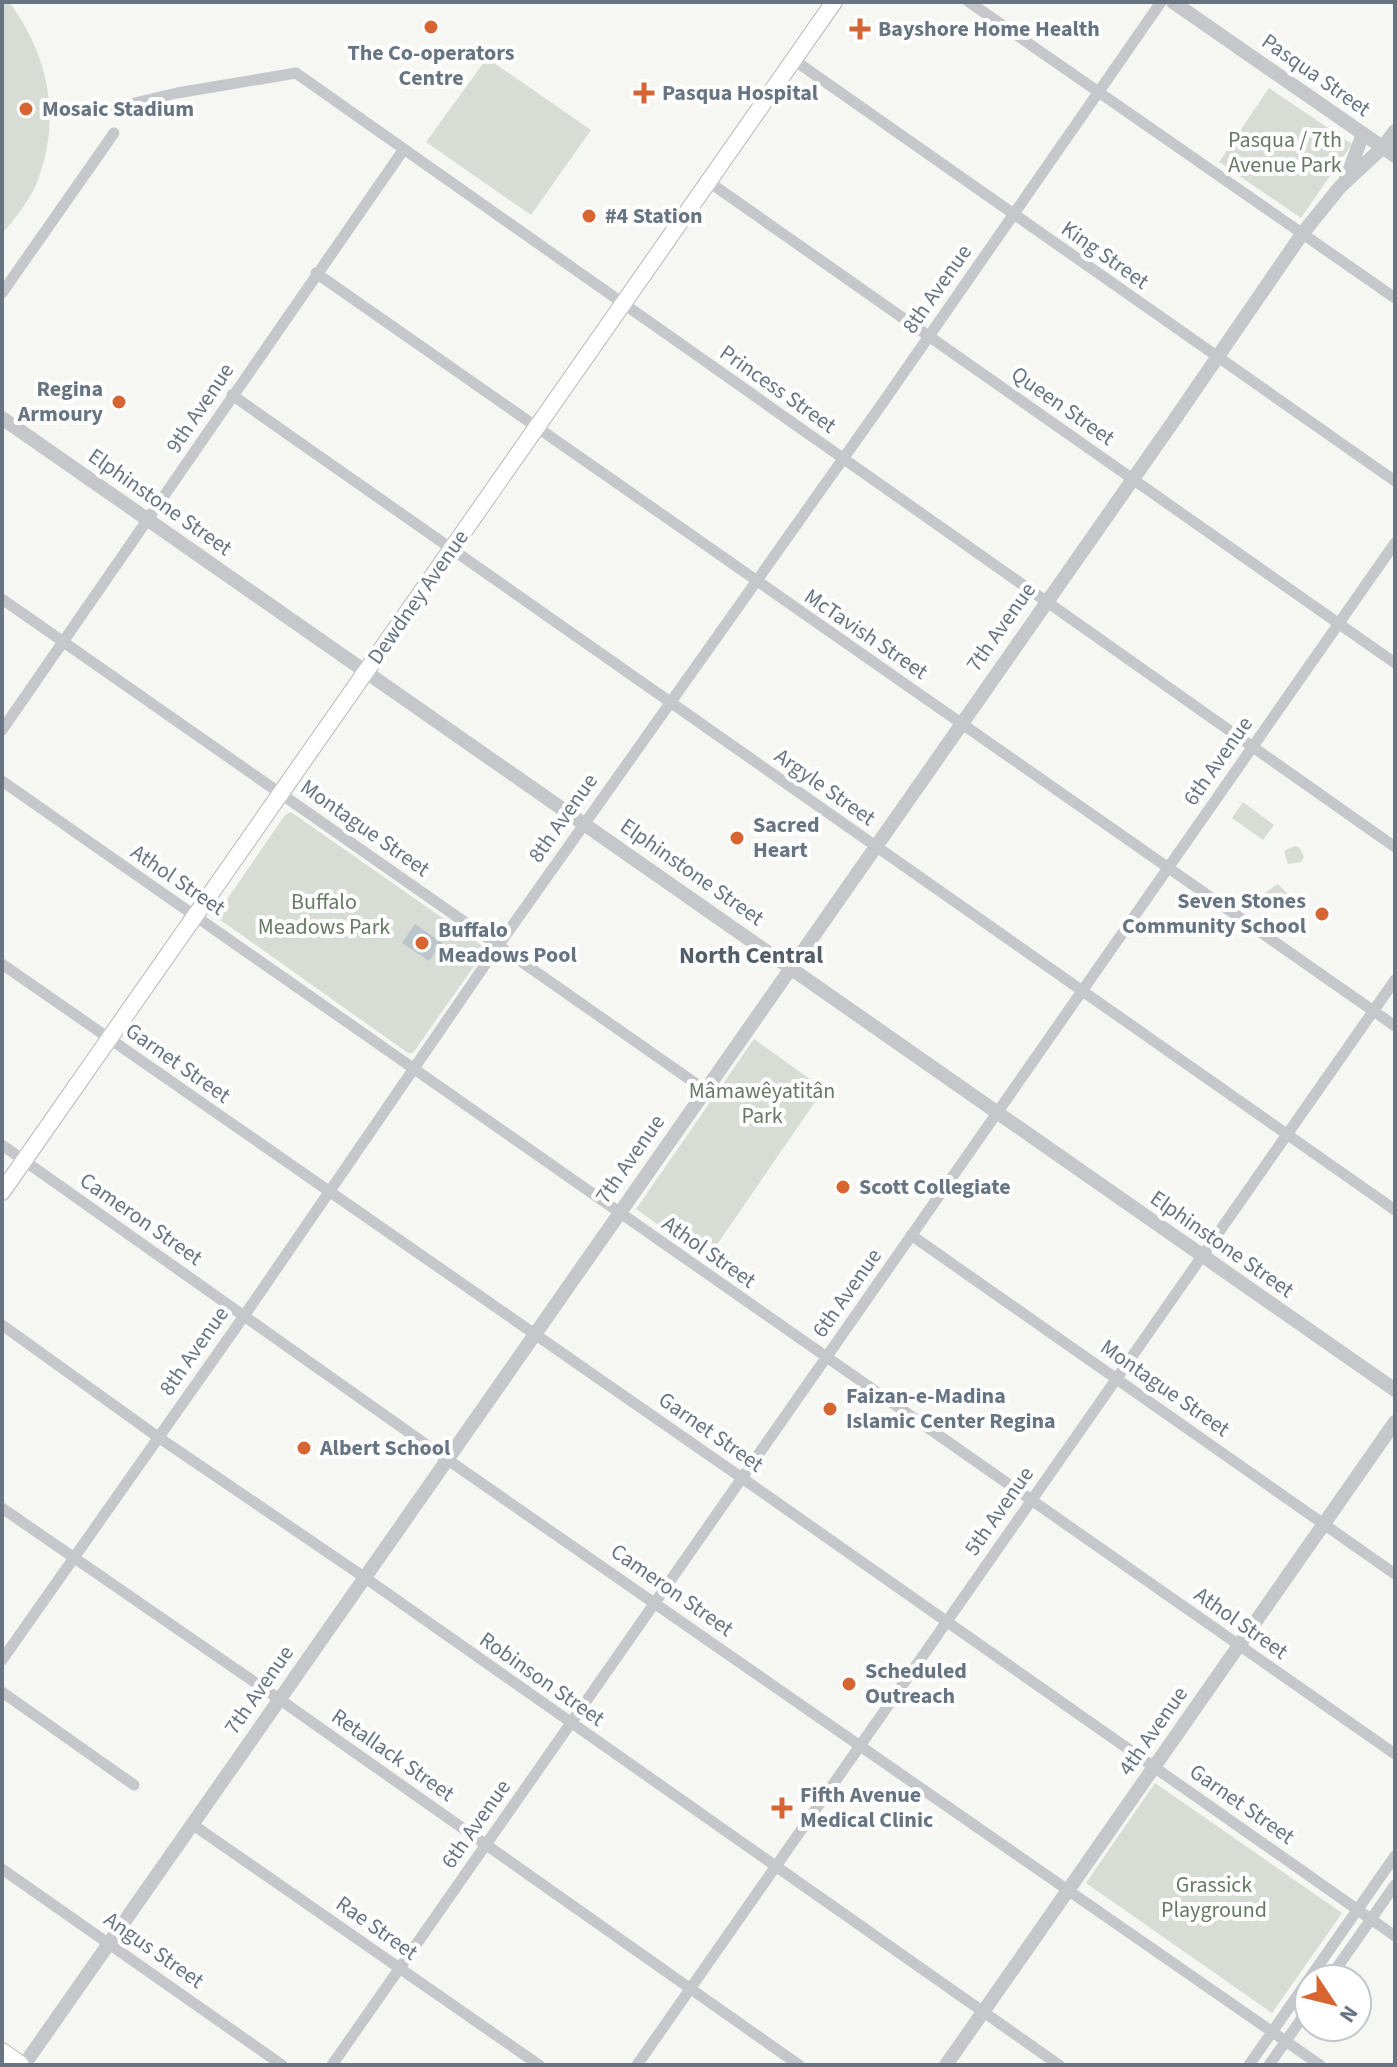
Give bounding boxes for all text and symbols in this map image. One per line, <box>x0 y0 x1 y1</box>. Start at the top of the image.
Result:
place label: Bayshore Home Health <box>878 13 1100 45</box>
marker: The Co-operators Centre <box>422 18 440 36</box>
marker: Bayshore Home Health <box>849 18 871 40</box>
street label: Pasqua Street <box>1255 26 1377 125</box>
place label: The Co-operators Centre <box>347 37 515 94</box>
place label: Pasqua Hospital <box>662 77 819 109</box>
marker: Pasqua Hospital <box>633 82 655 104</box>
place label: Mosaic Stadium <box>42 93 194 125</box>
marker: Mosaic Stadium <box>17 100 35 118</box>
park label: Pasqua / 7th Avenue Park <box>1228 124 1342 181</box>
place label: #4 Station <box>605 200 703 232</box>
marker: #4 Station <box>580 207 598 225</box>
street label: King Street <box>1055 213 1156 297</box>
street label: 8th Avenue <box>894 238 980 340</box>
street label: Princess Street <box>713 337 843 441</box>
street label: 9th Avenue <box>158 356 242 459</box>
street label: Queen Street <box>1005 358 1122 454</box>
place label: Regina Armoury <box>17 373 104 430</box>
marker: Regina Armoury <box>110 393 128 411</box>
street label: Elphinstone Street <box>82 440 239 564</box>
street label: Dewdney Avenue <box>360 523 476 671</box>
street label: 7th Avenue <box>958 576 1044 678</box>
street label: McTavish Street <box>798 581 935 688</box>
street label: 6th Avenue <box>1175 710 1261 812</box>
street label: Argyle Street <box>768 740 883 834</box>
street label: 8th Avenue <box>520 767 606 869</box>
street label: Montague Street <box>294 771 437 885</box>
place label: Sacred Heart <box>753 809 820 866</box>
street label: Elphinstone Street <box>614 810 771 934</box>
marker: Sacred Heart <box>728 829 746 847</box>
street label: Athol Street <box>124 837 232 924</box>
place label: Seven Stones Community School <box>1122 885 1307 942</box>
park label: Buffalo Meadows Park <box>258 886 390 943</box>
marker: Seven Stones Community School <box>1313 905 1331 923</box>
place label: Buffalo Meadows Pool <box>438 914 577 971</box>
marker: Buffalo Meadows Pool <box>413 934 431 952</box>
district label: North Central <box>679 938 823 973</box>
street label: Garnet Street <box>119 1015 238 1111</box>
park label: Mâmawêyatitân Park <box>689 1075 835 1132</box>
street label: 7th Avenue <box>587 1108 673 1210</box>
street label: Cameron Street <box>73 1165 209 1274</box>
place label: Scott Collegiate <box>859 1171 1011 1203</box>
marker: Scott Collegiate <box>834 1178 852 1196</box>
street label: Elphinstone Street <box>1144 1182 1301 1306</box>
street label: Athol Street <box>656 1208 763 1296</box>
street label: 6th Avenue <box>804 1242 890 1344</box>
street label: 8th Avenue <box>151 1300 237 1402</box>
street label: Montague Street <box>1094 1331 1237 1445</box>
place label: Faizan-e-Madina Islamic Center Regina <box>846 1380 1056 1437</box>
street label: Garnet Street <box>652 1384 771 1480</box>
marker: Faizan-e-Madina Islamic Center Regina <box>821 1400 839 1418</box>
place label: Albert School <box>319 1432 451 1464</box>
marker: Albert School <box>295 1439 313 1457</box>
street label: 5th Avenue <box>956 1460 1042 1562</box>
street label: Cameron Street <box>604 1536 740 1645</box>
street label: Athol Street <box>1188 1579 1295 1667</box>
street label: Robinson Street <box>473 1624 612 1734</box>
street label: 7th Avenue <box>216 1639 302 1741</box>
place label: Scheduled Outreach <box>865 1655 967 1712</box>
marker: Scheduled Outreach <box>840 1675 858 1693</box>
street label: 4th Avenue <box>1110 1680 1196 1782</box>
street label: Retallack Street <box>325 1701 462 1810</box>
street label: Garnet Street <box>1183 1756 1302 1852</box>
street label: 6th Avenue <box>433 1773 519 1875</box>
place label: Fifth Avenue Medical Clinic <box>800 1779 933 1836</box>
marker: Fifth Avenue Medical Clinic <box>771 1797 793 1819</box>
park label: Grassick Playground <box>1161 1869 1267 1926</box>
street label: Rae Street <box>329 1888 425 1968</box>
street label: Angus Street <box>97 1904 211 1997</box>
north arrow <box>1293 1963 1373 2043</box>
text: N <box>1331 1999 1366 2029</box>

